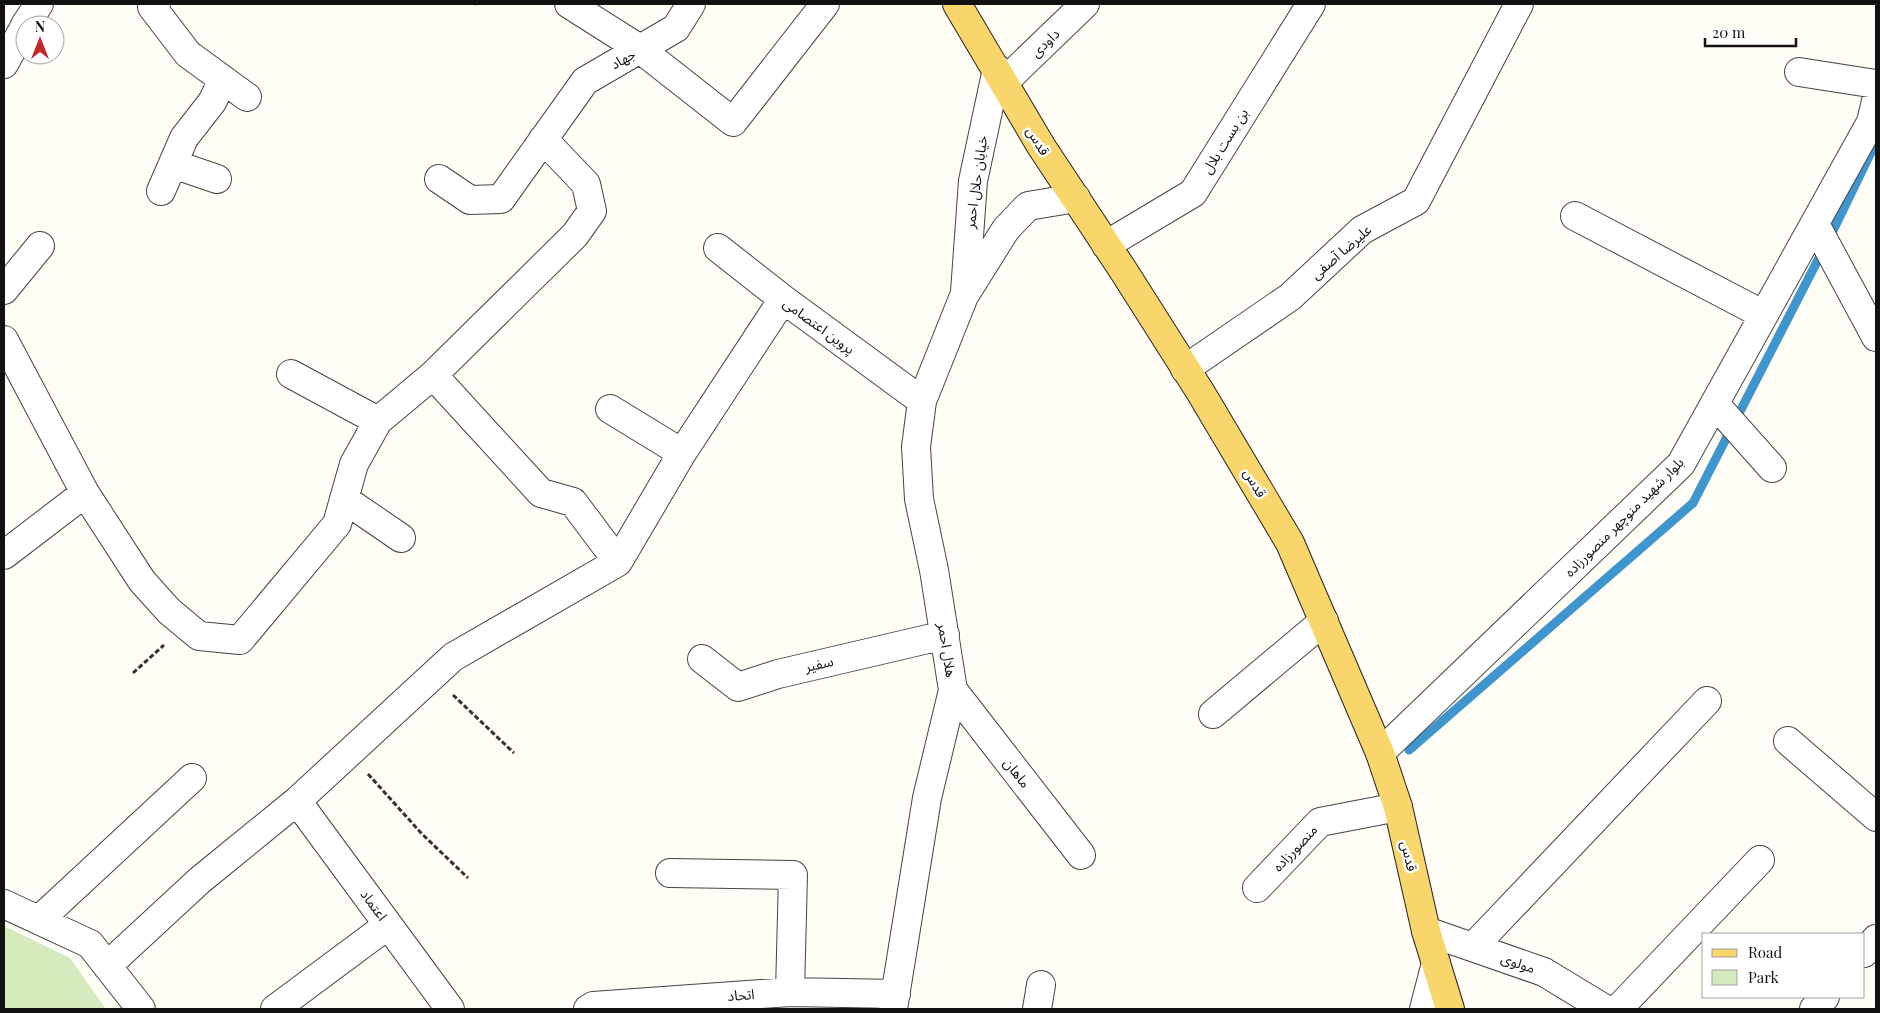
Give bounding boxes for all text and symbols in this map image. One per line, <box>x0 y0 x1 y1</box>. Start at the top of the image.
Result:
north arrow <box>15 15 65 65</box>
scale bar <box>1705 15 1796 47</box>
text: N <box>35 17 45 36</box>
text: 20 m <box>1712 22 1746 42</box>
street label: داودی <box>1026 24 1064 61</box>
street label: جهاد <box>607 44 639 73</box>
street label: بن بست بلال <box>1197 104 1252 177</box>
street label: قدس <box>1022 123 1054 159</box>
street label: خیابان حلال احمر <box>959 134 991 231</box>
street label: علیرضا آصفی <box>1306 220 1375 283</box>
street label: پروین اعتصامی <box>779 293 859 359</box>
street label: بلوار شهید منوچهر منصورزاده <box>1560 453 1688 581</box>
street label: قدس <box>1240 465 1271 501</box>
street label: هلال احمر <box>934 620 961 678</box>
street label: سفیر <box>802 651 835 676</box>
street label: ماهان <box>1000 754 1035 792</box>
street label: منصورزاده <box>1268 820 1321 875</box>
street label: قدس <box>1397 839 1422 873</box>
street label: اعتماد <box>357 885 392 924</box>
legend <box>1702 933 1865 998</box>
text: Road <box>1748 942 1782 962</box>
street label: مولوی <box>1499 948 1538 977</box>
text: Park <box>1748 967 1780 987</box>
street label: اتحاد <box>727 984 755 1005</box>

